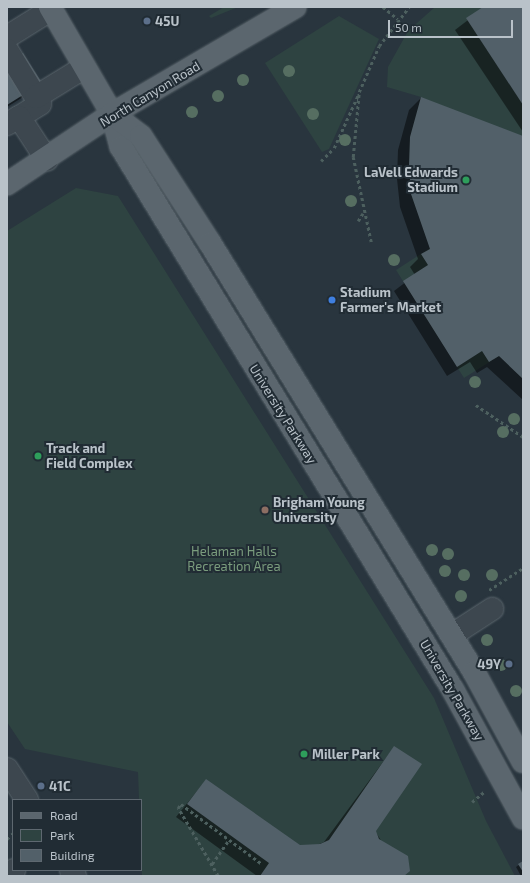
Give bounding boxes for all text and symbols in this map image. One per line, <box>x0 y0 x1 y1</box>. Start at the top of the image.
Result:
scale bar <box>390 12 515 38</box>
place label: 45U <box>155 13 179 29</box>
marker: 45U <box>142 16 152 26</box>
text: 50 m <box>395 20 422 34</box>
street label: North Canyon Road <box>97 58 203 130</box>
place label: LaVell Edwards Stadium <box>364 165 458 196</box>
marker: LaVell Edwards Stadium <box>461 175 471 185</box>
place label: Stadium Farmer's Market <box>340 285 441 316</box>
marker: Stadium Farmer's Market <box>327 295 337 305</box>
street label: University Parkway <box>246 361 320 467</box>
place label: Track and Field Complex <box>46 441 133 472</box>
marker: Track and Field Complex <box>33 451 43 461</box>
place label: Brigham Young University <box>273 495 365 526</box>
marker: Brigham Young University <box>260 505 270 515</box>
park label: Helaman Halls Recreation Area <box>187 544 281 575</box>
street label: University Parkway <box>417 637 487 743</box>
place label: 49Y <box>477 656 501 672</box>
marker: 49Y <box>504 659 514 669</box>
place label: Miller Park <box>312 746 380 762</box>
marker: Miller Park <box>299 749 309 759</box>
place label: 41C <box>49 778 71 794</box>
marker: 41C <box>36 781 46 791</box>
legend <box>12 799 142 871</box>
text: Road <box>50 808 78 822</box>
text: Park <box>50 828 75 842</box>
text: Building <box>50 848 94 862</box>

